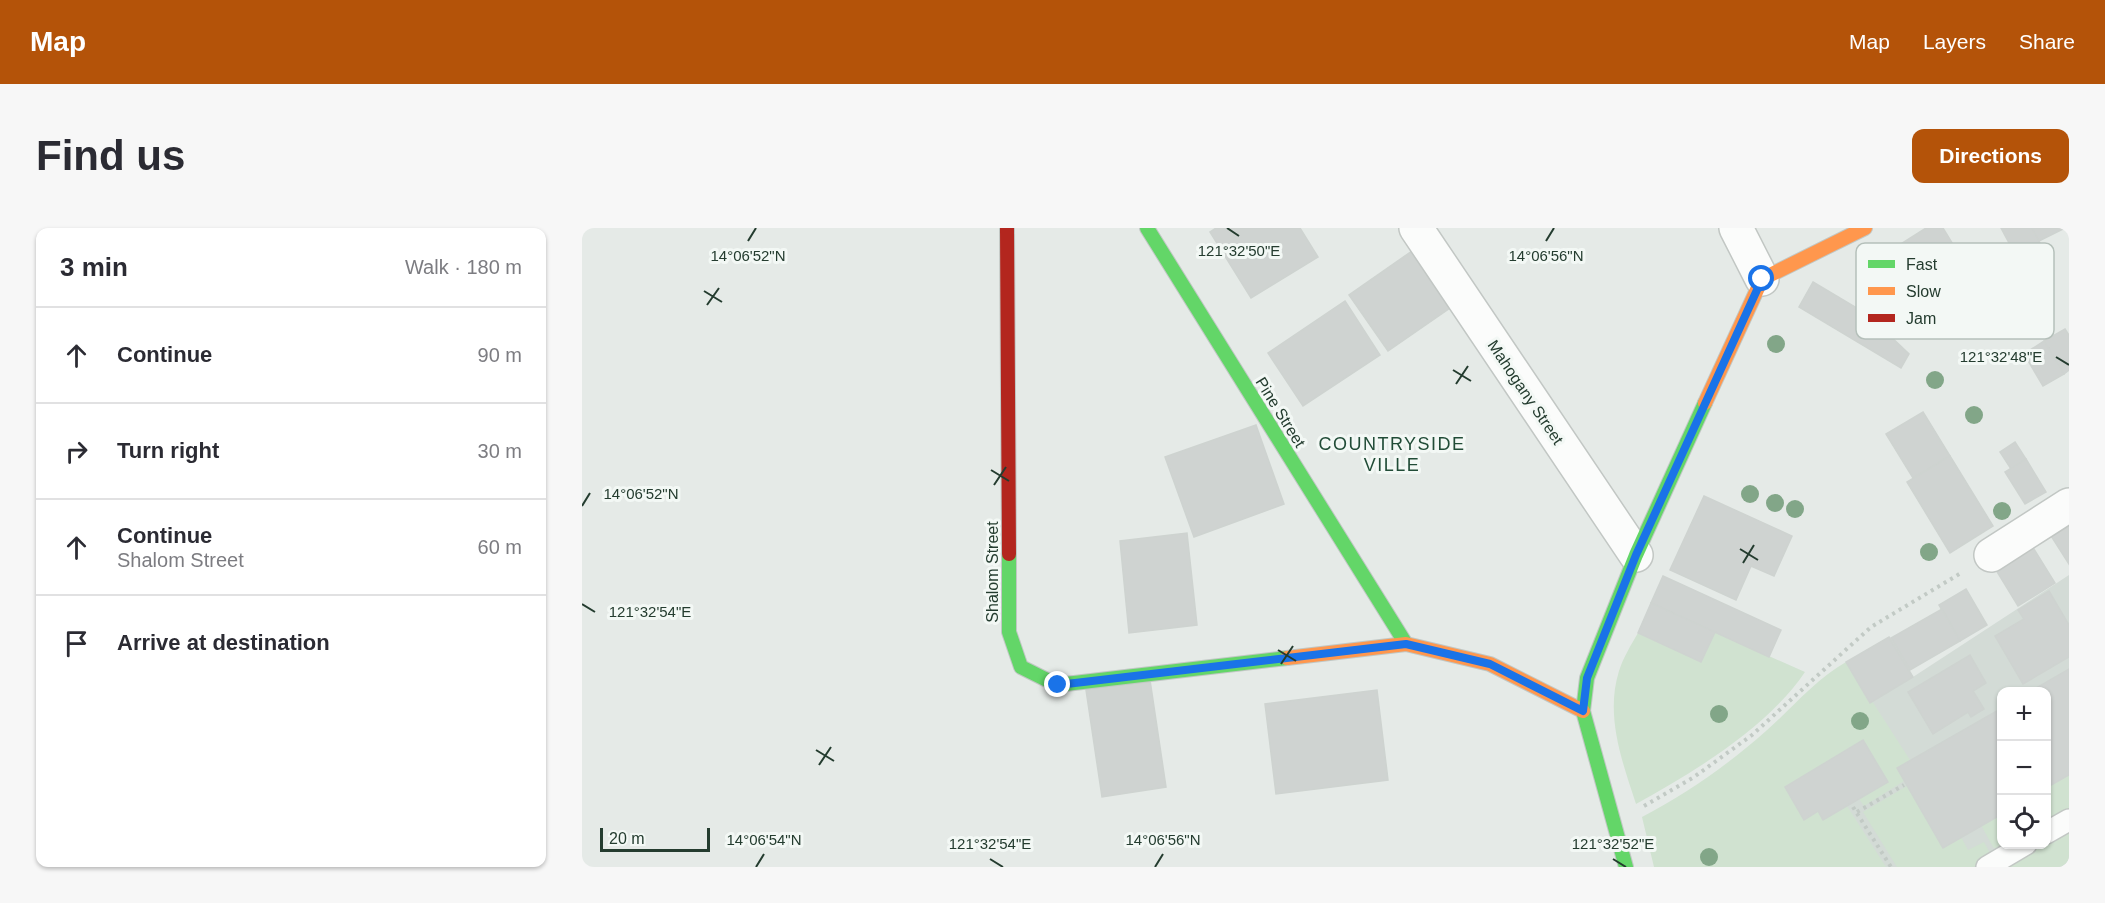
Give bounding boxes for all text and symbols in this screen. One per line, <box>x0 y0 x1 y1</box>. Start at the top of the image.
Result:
text: Map <box>30 26 86 57</box>
text: Map <box>1849 30 1890 53</box>
text: Layers <box>1923 30 1986 53</box>
text: Share <box>2019 30 2075 53</box>
button: Directions <box>1912 129 2069 183</box>
text: Find us <box>36 132 185 179</box>
text: 121°32'50"E <box>1198 242 1280 259</box>
legend <box>1856 243 2054 339</box>
text: 14°06'52"N <box>710 247 786 264</box>
text: 14°06'56"N <box>1508 247 1584 264</box>
text: 3 min <box>60 252 128 282</box>
text: Walk · 180 m <box>405 256 522 278</box>
text: Fast <box>1906 256 1938 273</box>
route start <box>1748 265 1774 291</box>
text: Slow <box>1906 283 1941 300</box>
text: Jam <box>1906 310 1936 327</box>
street label: Mahogany Street <box>1484 337 1567 448</box>
icon: ahead <box>60 339 93 372</box>
text: Continue <box>117 342 212 367</box>
text: 90 m <box>478 344 522 366</box>
text: 121°32'48"E <box>1960 348 2042 365</box>
street label: Pine Street <box>1252 374 1309 451</box>
district label: COUNTRYSIDE VILLE <box>1318 434 1466 475</box>
icon: right <box>60 435 93 468</box>
text: Turn right <box>117 438 219 463</box>
text: 30 m <box>478 440 522 462</box>
text: 14°06'52"N <box>603 485 679 502</box>
street label: Shalom Street <box>984 521 1001 623</box>
text: Continue <box>117 523 212 548</box>
icon: ahead <box>60 531 93 564</box>
text: 60 m <box>478 536 522 558</box>
text: Shalom Street <box>117 549 244 571</box>
text: 121°32'54"E <box>609 603 691 620</box>
icon: arrive <box>60 627 93 660</box>
text: Arrive at destination <box>117 630 330 655</box>
route end <box>1044 671 1070 697</box>
map controls <box>1997 687 2051 849</box>
button: + <box>1997 687 2051 741</box>
button: − <box>1997 741 2051 795</box>
button: locate <box>1997 795 2051 849</box>
scale bar <box>600 825 710 852</box>
text: 20 m <box>609 830 645 847</box>
text: 14°06'54"N <box>726 831 802 848</box>
text: 14°06'56"N <box>1125 831 1201 848</box>
text: 121°32'54"E <box>949 835 1031 852</box>
text: 121°32'52"E <box>1572 835 1654 852</box>

